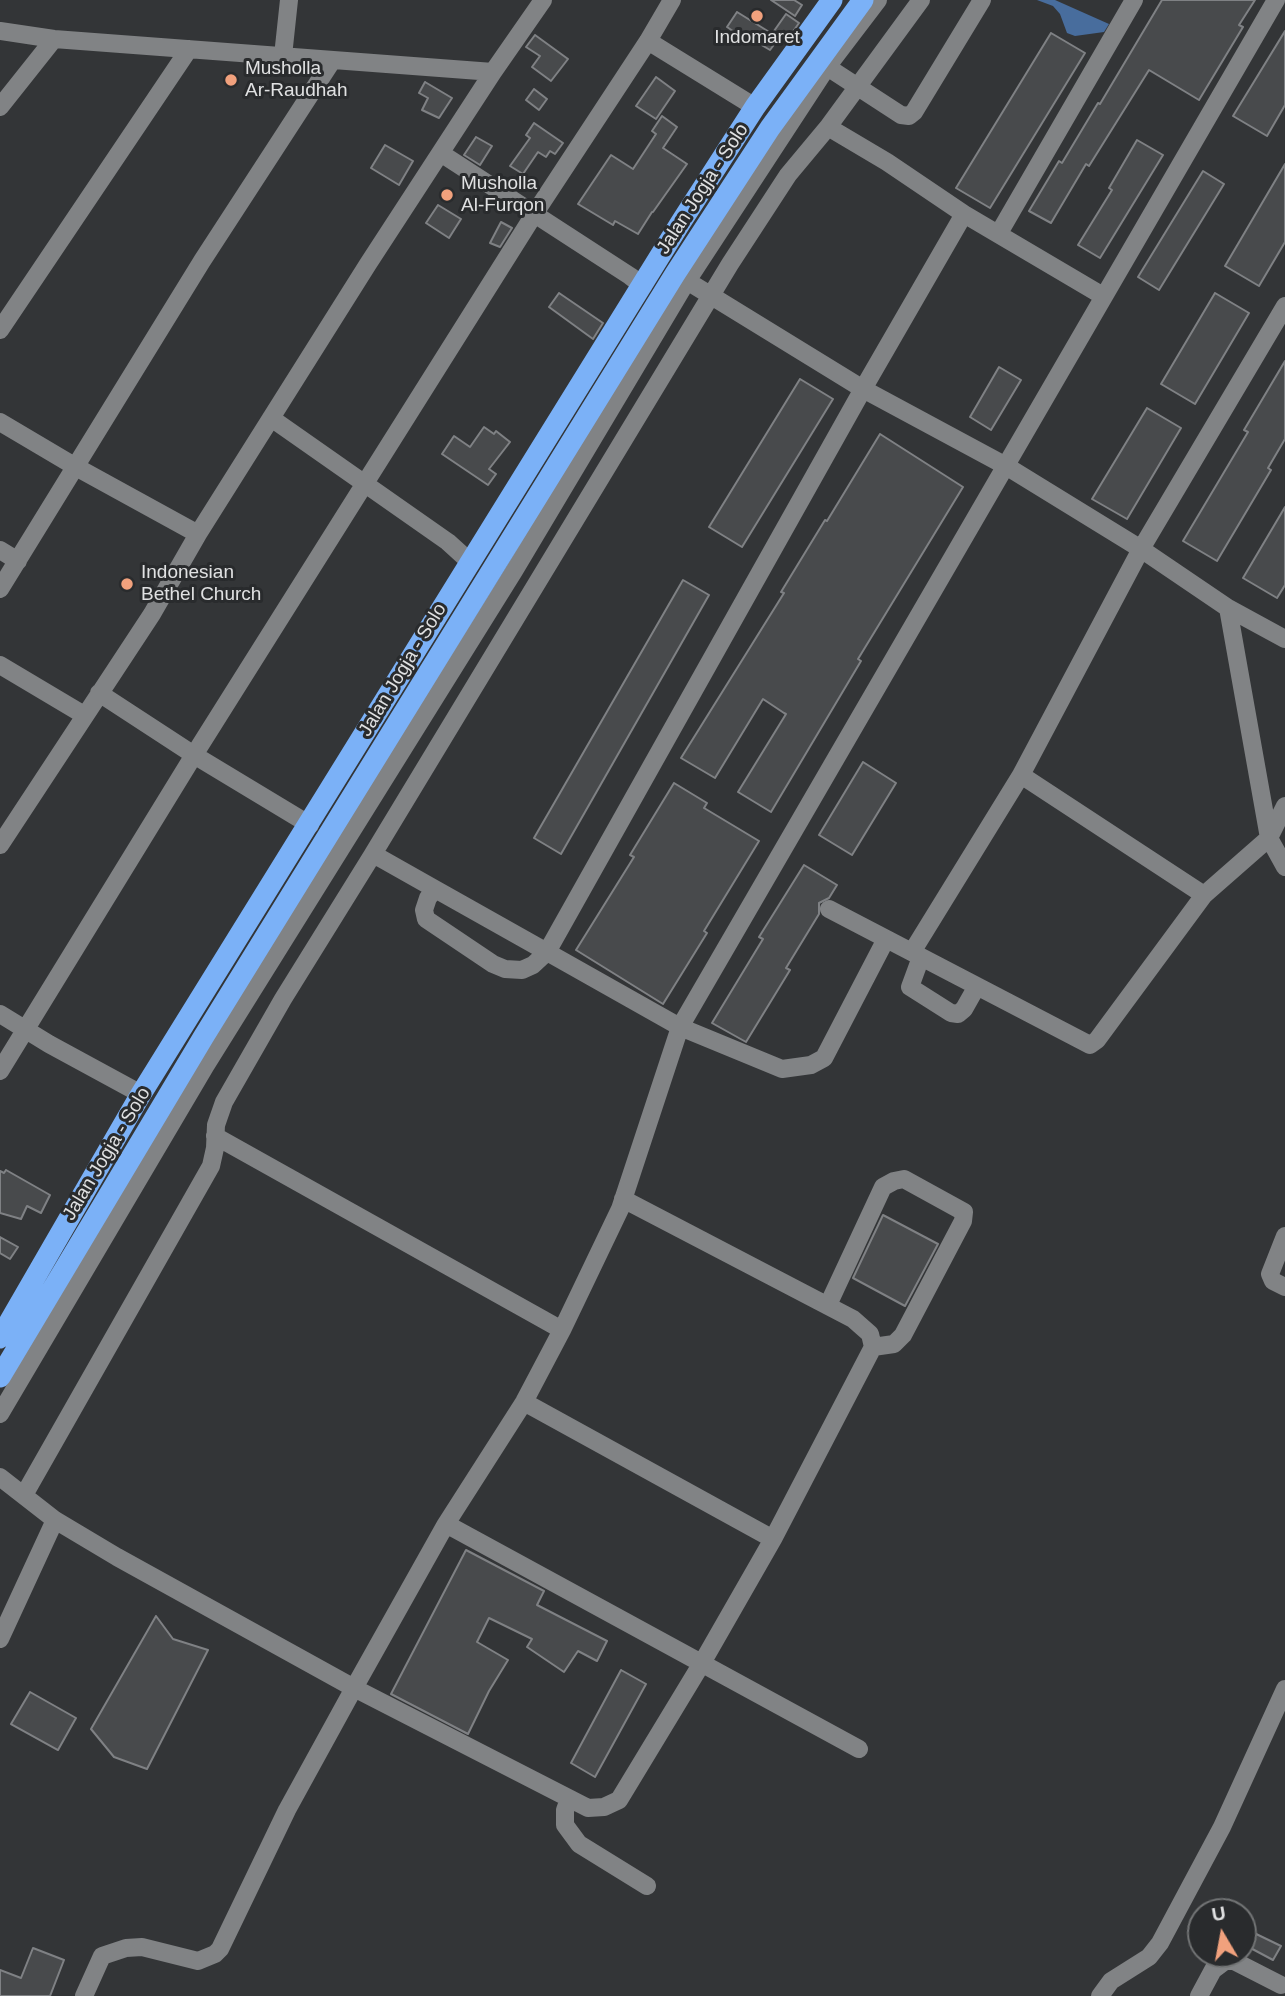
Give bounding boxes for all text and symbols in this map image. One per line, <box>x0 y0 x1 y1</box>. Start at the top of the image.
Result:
marker: Indomaret <box>749 8 765 24</box>
place label: Indomaret <box>714 27 800 49</box>
place label: Musholla Ar-Raudhah <box>245 58 347 102</box>
marker: Musholla Ar-Raudhah <box>223 72 239 88</box>
street label: Jalan Jogja - Solo <box>652 119 754 259</box>
place label: Musholla Al-Furqon <box>461 173 544 217</box>
marker: Musholla Al-Furqon <box>439 187 455 203</box>
place label: Indonesian Bethel Church <box>141 562 261 606</box>
marker: Indonesian Bethel Church <box>119 576 135 592</box>
street label: Jalan Jogja - Solo <box>354 599 452 741</box>
street label: Jalan Jogja - Solo <box>58 1083 156 1225</box>
north arrow <box>1187 1898 1257 1968</box>
text: U <box>1210 1902 1227 1925</box>

